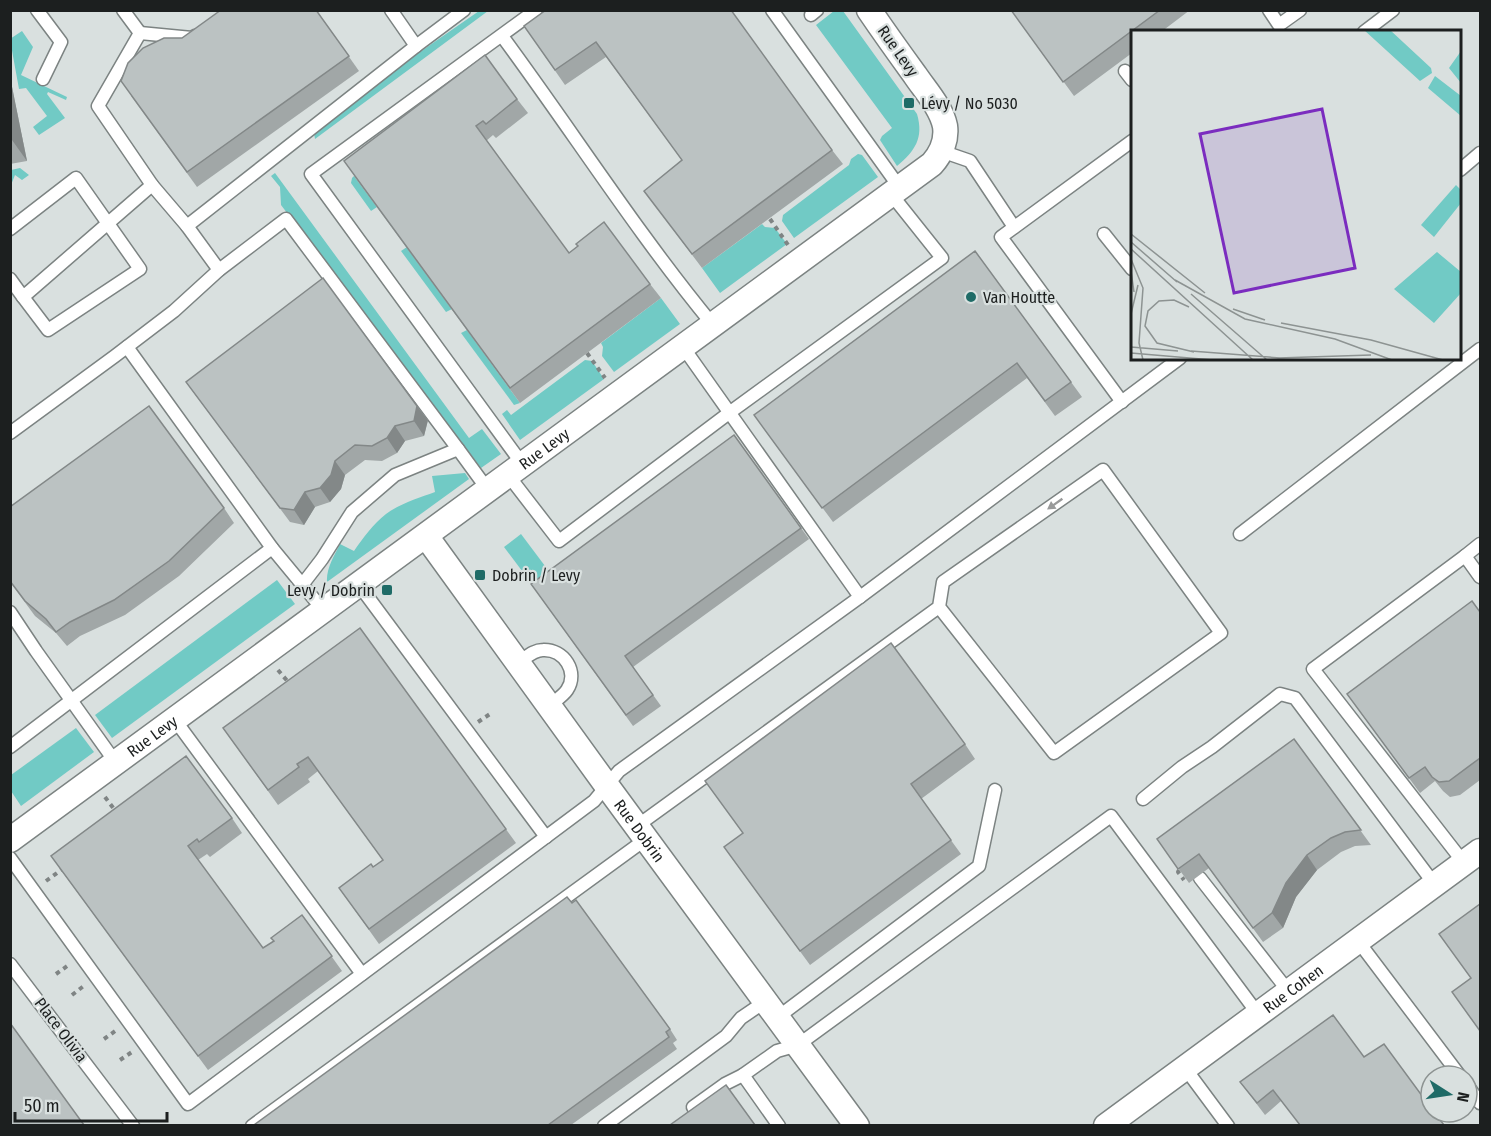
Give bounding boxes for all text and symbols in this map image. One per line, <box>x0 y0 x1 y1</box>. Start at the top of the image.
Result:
street label: Rue Levy <box>874 22 923 81</box>
inset map <box>1131 30 1461 360</box>
place label: Lévy / No 5030 <box>921 94 1018 113</box>
marker: Lévy / No 5030 <box>902 96 916 110</box>
place label: Van Houtte <box>983 288 1055 307</box>
marker: Van Houtte <box>964 290 978 304</box>
street label: Rue Levy <box>515 423 573 473</box>
one-way arrow <box>1047 498 1063 509</box>
place label: Dobrin / Levy <box>492 566 581 585</box>
marker: Dobrin / Levy <box>473 568 487 582</box>
place label: Levy / Dobrin <box>287 581 375 600</box>
marker: Levy / Dobrin <box>380 583 394 597</box>
street label: Rue Levy <box>123 711 181 761</box>
street label: Rue Dobrin <box>610 796 669 866</box>
street label: Rue Cohen <box>1259 960 1327 1017</box>
street label: Place Olivia <box>31 994 91 1066</box>
north arrow <box>1419 1064 1479 1124</box>
scale bar <box>15 1085 166 1123</box>
text: N <box>1453 1090 1473 1104</box>
text: 50 m <box>24 1095 60 1117</box>

